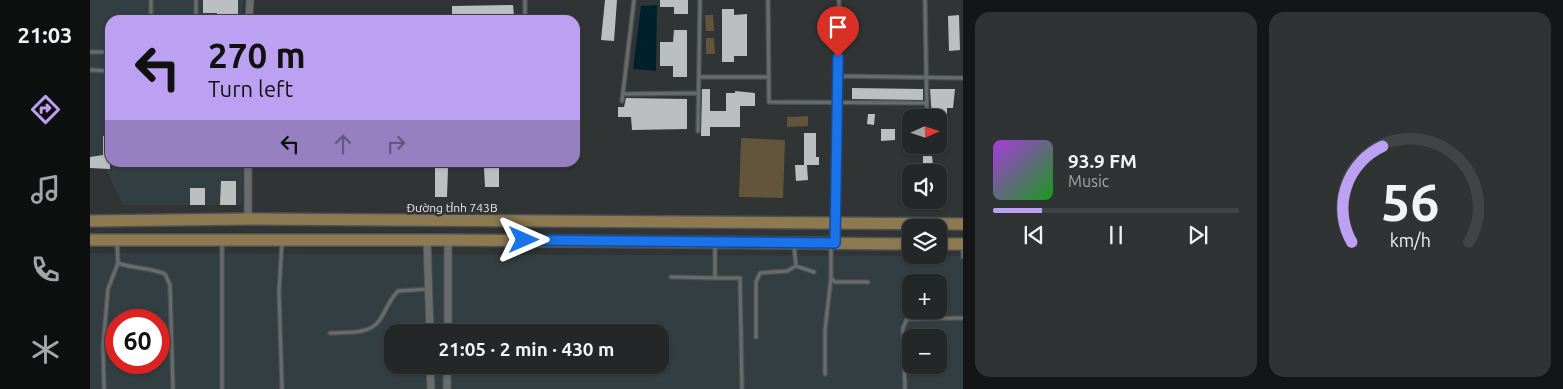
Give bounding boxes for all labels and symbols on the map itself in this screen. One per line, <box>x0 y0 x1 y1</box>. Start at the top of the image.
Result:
pin <box>817 6 859 57</box>
north arrow <box>902 109 948 154</box>
street label: Đường tỉnh 743B <box>406 201 498 214</box>
position arrow <box>497 213 549 265</box>
speed limit sign: 60 <box>105 309 170 374</box>

